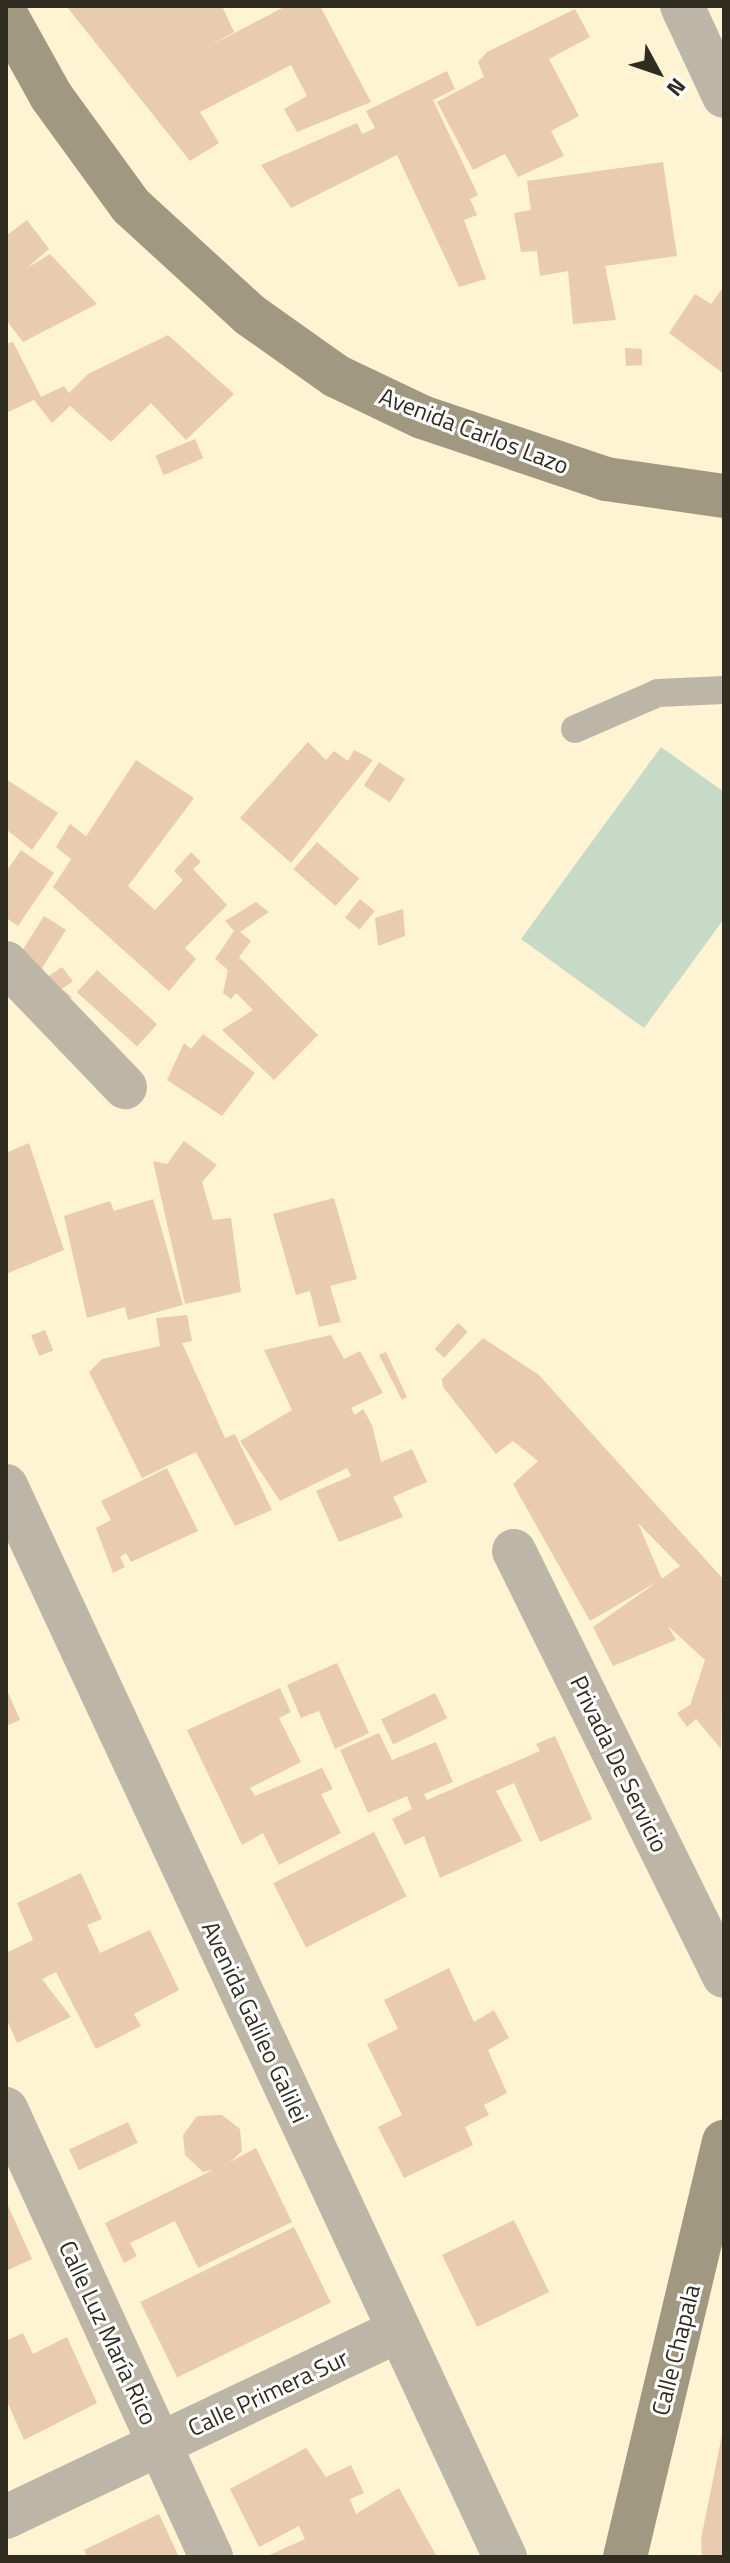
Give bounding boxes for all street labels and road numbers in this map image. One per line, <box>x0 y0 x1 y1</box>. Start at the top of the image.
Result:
street label: Avenida Carlos Lazo <box>375 382 573 480</box>
street label: Privada De Servicio <box>564 1671 674 1857</box>
street label: Avenida Galileo Galilei <box>196 1917 314 2127</box>
street label: Calle Luz María Rico <box>53 2236 163 2430</box>
street label: Calle Chapala <box>646 2282 706 2418</box>
street label: Calle Primera Sur <box>183 2343 353 2443</box>

